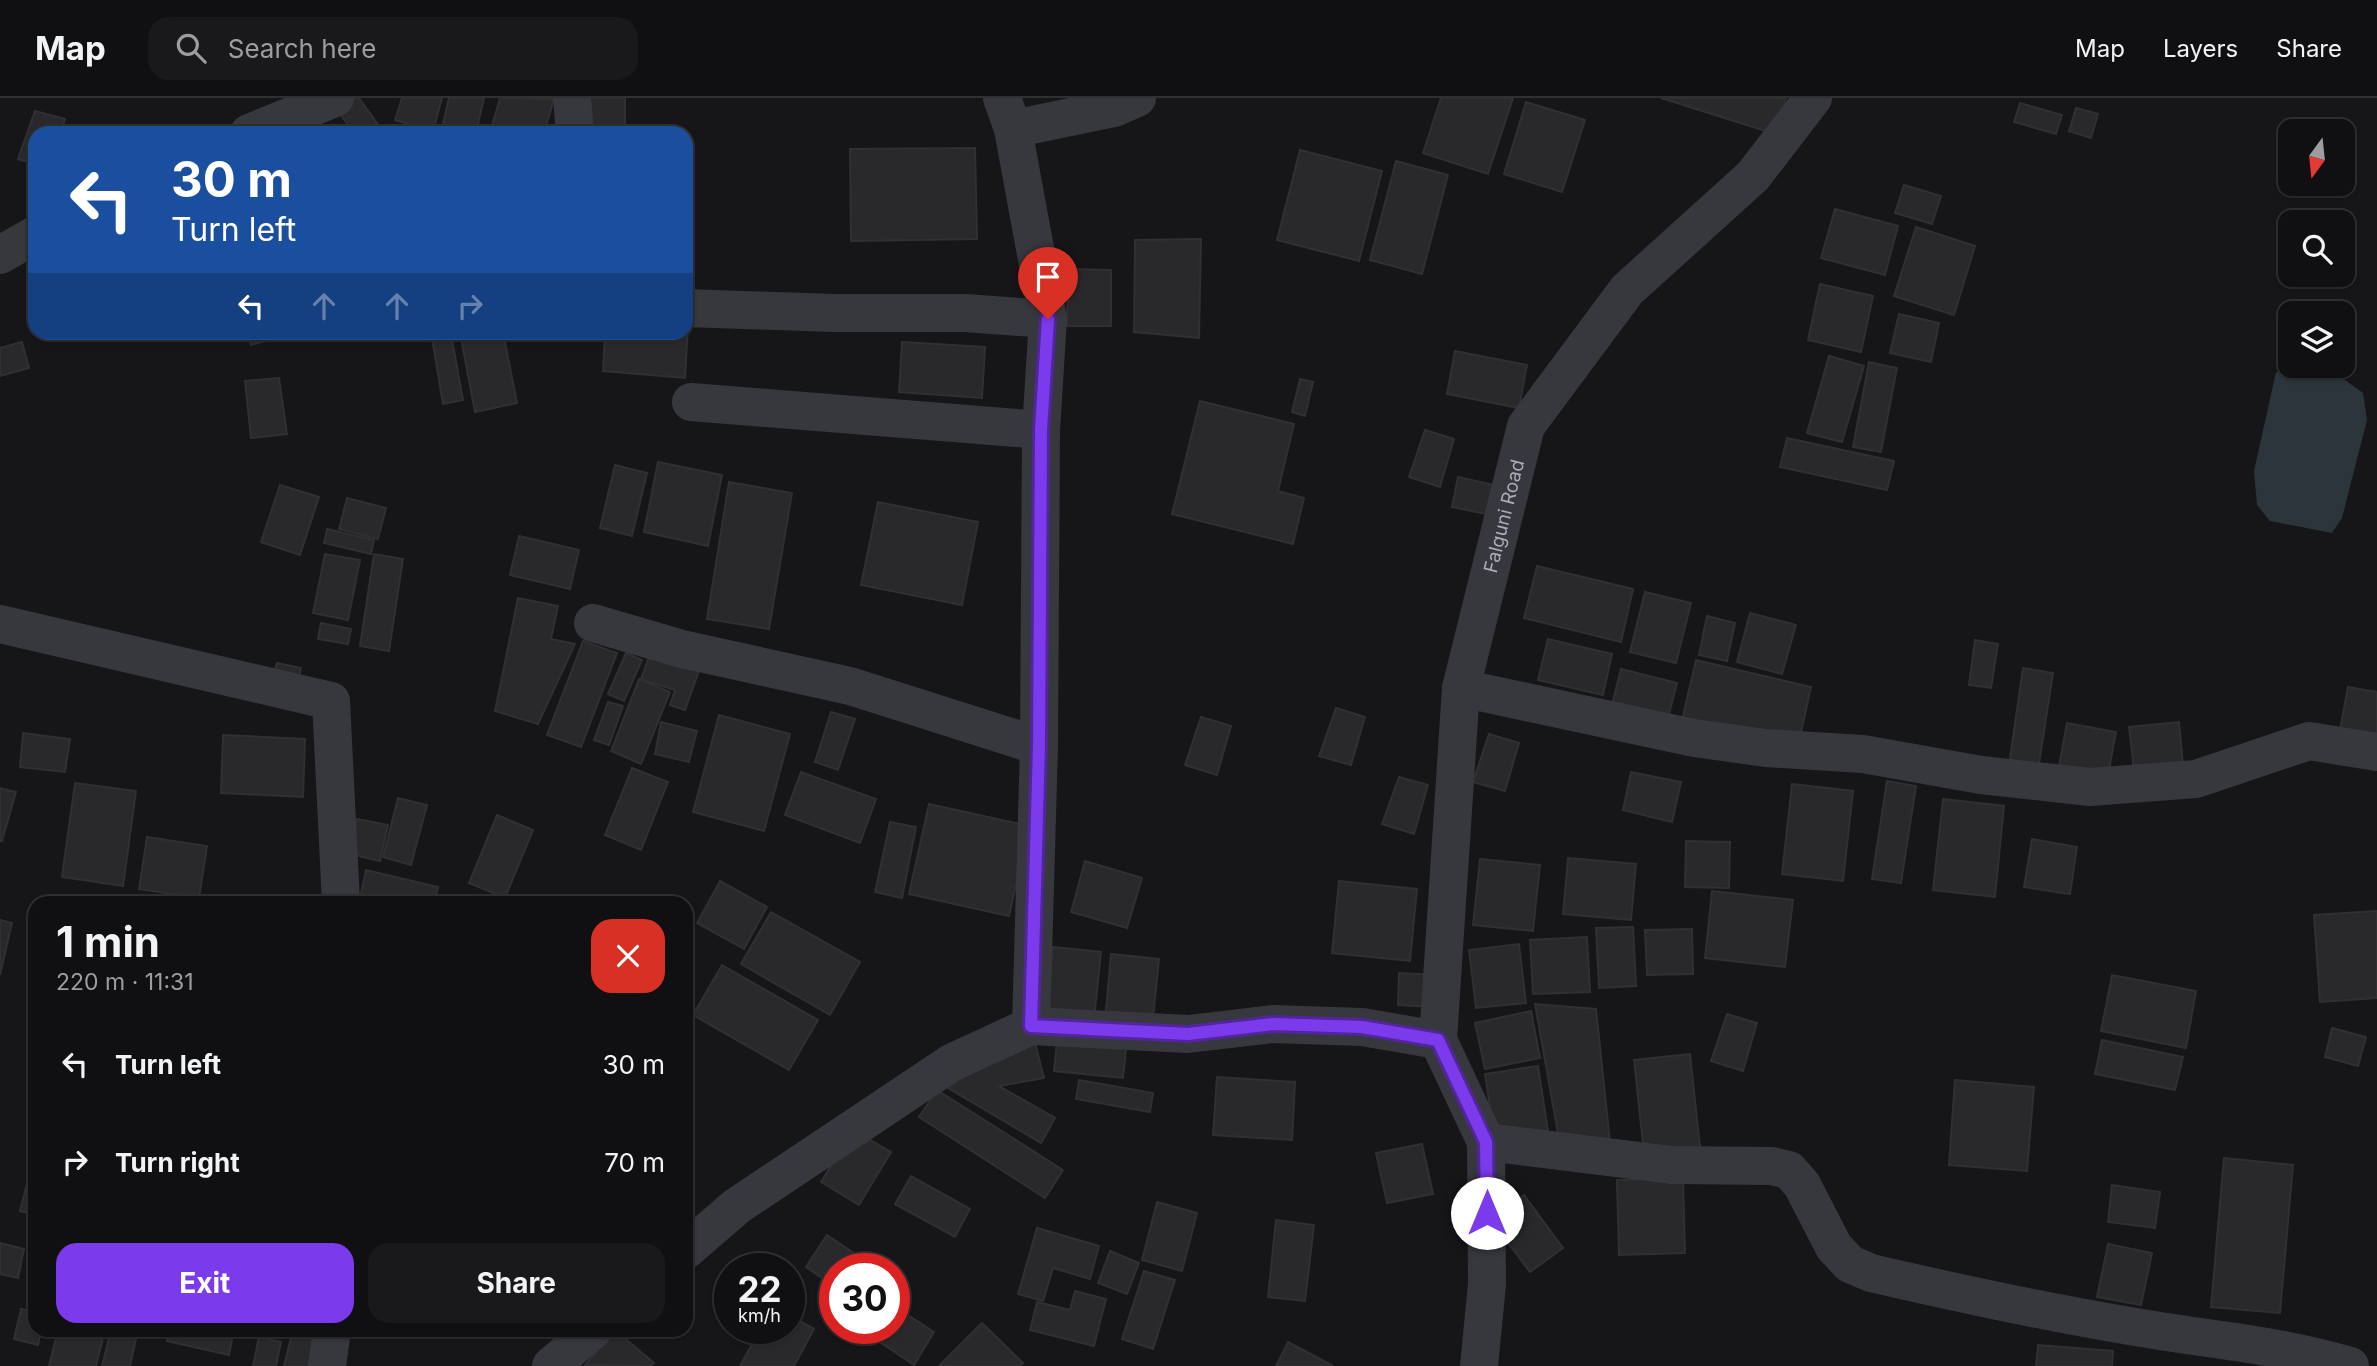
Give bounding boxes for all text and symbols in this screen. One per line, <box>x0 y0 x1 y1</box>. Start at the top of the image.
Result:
search box <box>148 17 638 80</box>
text: Map <box>35 28 106 68</box>
icon: search <box>172 29 210 67</box>
text: Search here <box>228 33 376 64</box>
text: Map <box>2075 34 2125 63</box>
text: Layers <box>2163 34 2238 63</box>
text: Share <box>2276 34 2342 63</box>
north arrow <box>2278 119 2356 196</box>
map controls <box>2278 119 2355 378</box>
text: 30 m <box>171 150 292 209</box>
icon: left <box>56 154 147 245</box>
text: Turn left <box>171 210 296 249</box>
button: search <box>2278 210 2355 287</box>
pin <box>1018 247 1078 319</box>
icon: arrive <box>1029 258 1067 296</box>
icon: left <box>232 287 270 325</box>
icon: ahead <box>305 287 343 325</box>
icon: ahead <box>378 287 416 325</box>
icon: right <box>451 287 489 325</box>
button: layers <box>2278 301 2355 378</box>
street label: Falguni Road <box>1479 457 1529 575</box>
text: 1 min <box>56 916 160 967</box>
button: close <box>591 919 665 993</box>
text: 220 m · 11:31 <box>56 968 194 996</box>
icon: left <box>56 1045 94 1083</box>
text: Turn left <box>115 1049 221 1080</box>
text: 30 m <box>602 1049 665 1080</box>
icon: right <box>56 1143 94 1181</box>
text: Turn right <box>115 1147 240 1178</box>
text: 70 m <box>604 1147 665 1178</box>
position arrow <box>1450 1176 1524 1250</box>
button: Exit <box>56 1243 354 1323</box>
button: Share <box>368 1243 665 1323</box>
speed limit sign: 30 <box>819 1253 910 1344</box>
text: 22 <box>737 1268 782 1310</box>
text: km/h <box>738 1305 781 1326</box>

